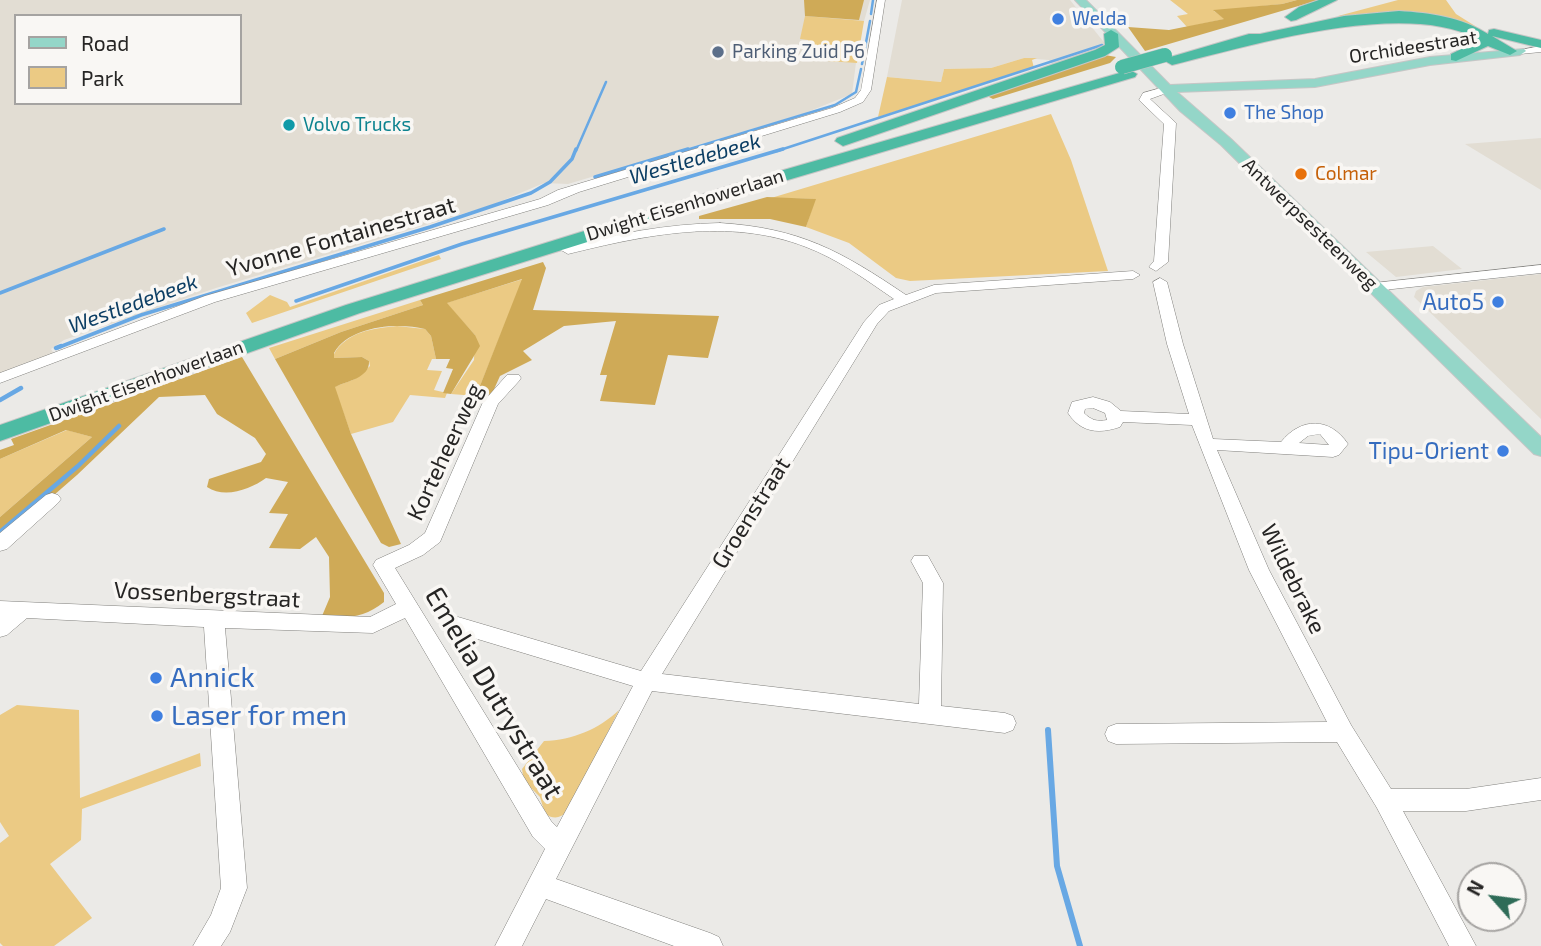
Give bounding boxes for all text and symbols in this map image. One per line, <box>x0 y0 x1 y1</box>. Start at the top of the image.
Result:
place label: Welda <box>1072 8 1127 30</box>
marker: Welda <box>1050 11 1066 27</box>
legend <box>14 14 242 105</box>
street label: Orchideestraat <box>1348 26 1478 68</box>
text: Road <box>81 30 129 55</box>
place label: Parking Zuid P6 <box>732 41 865 63</box>
marker: Parking Zuid P6 <box>710 44 726 60</box>
text: Park <box>81 65 124 90</box>
place label: The Shop <box>1244 102 1324 124</box>
marker: The Shop <box>1222 105 1238 121</box>
place label: Volvo Trucks <box>303 114 411 136</box>
marker: Volvo Trucks <box>281 117 297 133</box>
water label: Westledebeek <box>626 128 764 190</box>
street label: Antwerpsesteenweg <box>1238 154 1382 294</box>
place label: Colmar <box>1315 163 1377 185</box>
street label: Dwight Eisenhowerlaan <box>584 164 786 246</box>
marker: Colmar <box>1293 166 1309 182</box>
street label: Yvonne Fontainestraat <box>223 191 459 283</box>
water label: Westledebeek <box>65 269 201 339</box>
place label: Auto5 <box>1422 288 1484 316</box>
marker: Auto5 <box>1490 294 1506 310</box>
street label: Dwight Eisenhowerlaan <box>46 335 246 427</box>
street label: Korteheerweg <box>401 379 489 525</box>
place label: Tipu-Orient <box>1368 437 1489 465</box>
marker: Tipu-Orient <box>1495 443 1511 459</box>
street label: Groenstraat <box>706 452 796 574</box>
street label: Wildebrake <box>1255 520 1331 638</box>
street label: Vossenbergstraat <box>113 576 301 614</box>
street label: Emelia Dutrystraat <box>418 581 570 805</box>
place label: Annick <box>170 661 255 695</box>
marker: Annick <box>148 670 164 686</box>
place label: Laser for men <box>171 699 347 733</box>
marker: Laser for men <box>149 708 165 724</box>
north arrow <box>1457 862 1527 932</box>
text: N <box>1461 876 1488 899</box>

